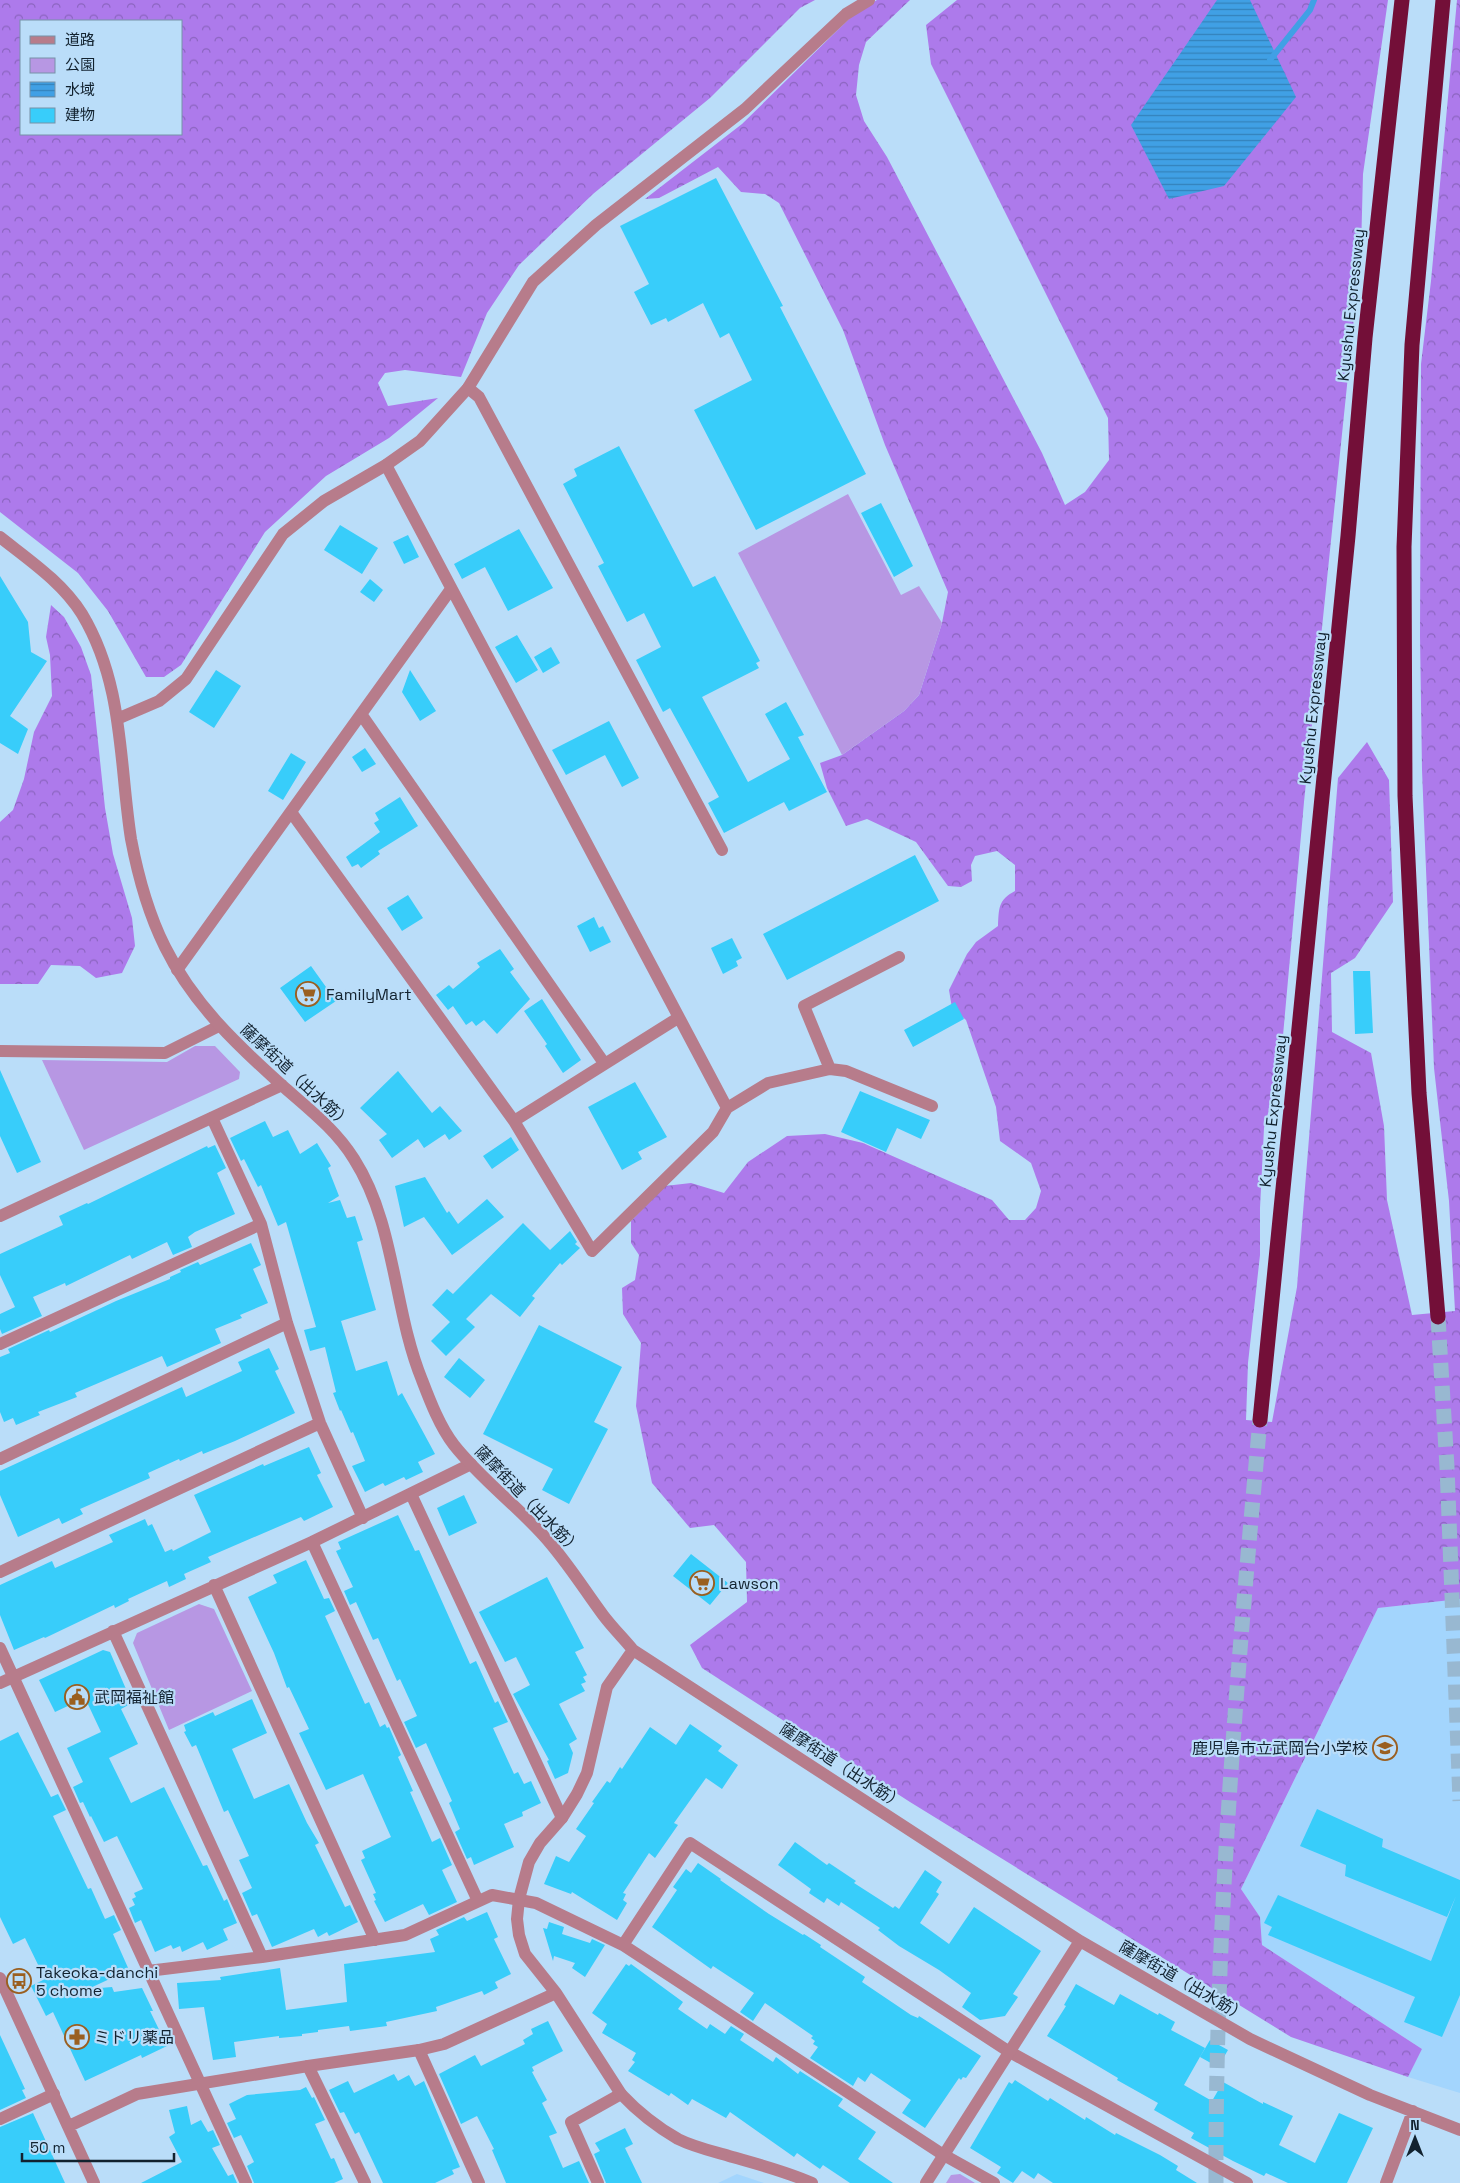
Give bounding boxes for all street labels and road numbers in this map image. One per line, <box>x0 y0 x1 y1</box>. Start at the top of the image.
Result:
street label: Kyushu Expressway <box>1333 228 1369 382</box>
street label: Kyushu Expressway <box>1295 631 1331 785</box>
street label: 薩摩街道（出水筋） <box>236 1019 356 1133</box>
street label: Kyushu Expressway <box>1255 1034 1291 1188</box>
street label: 薩摩街道（出水筋） <box>470 1441 586 1559</box>
street label: 薩摩街道（出水筋） <box>776 1718 908 1814</box>
street label: 薩摩街道（出水筋） <box>1115 1936 1251 2026</box>

